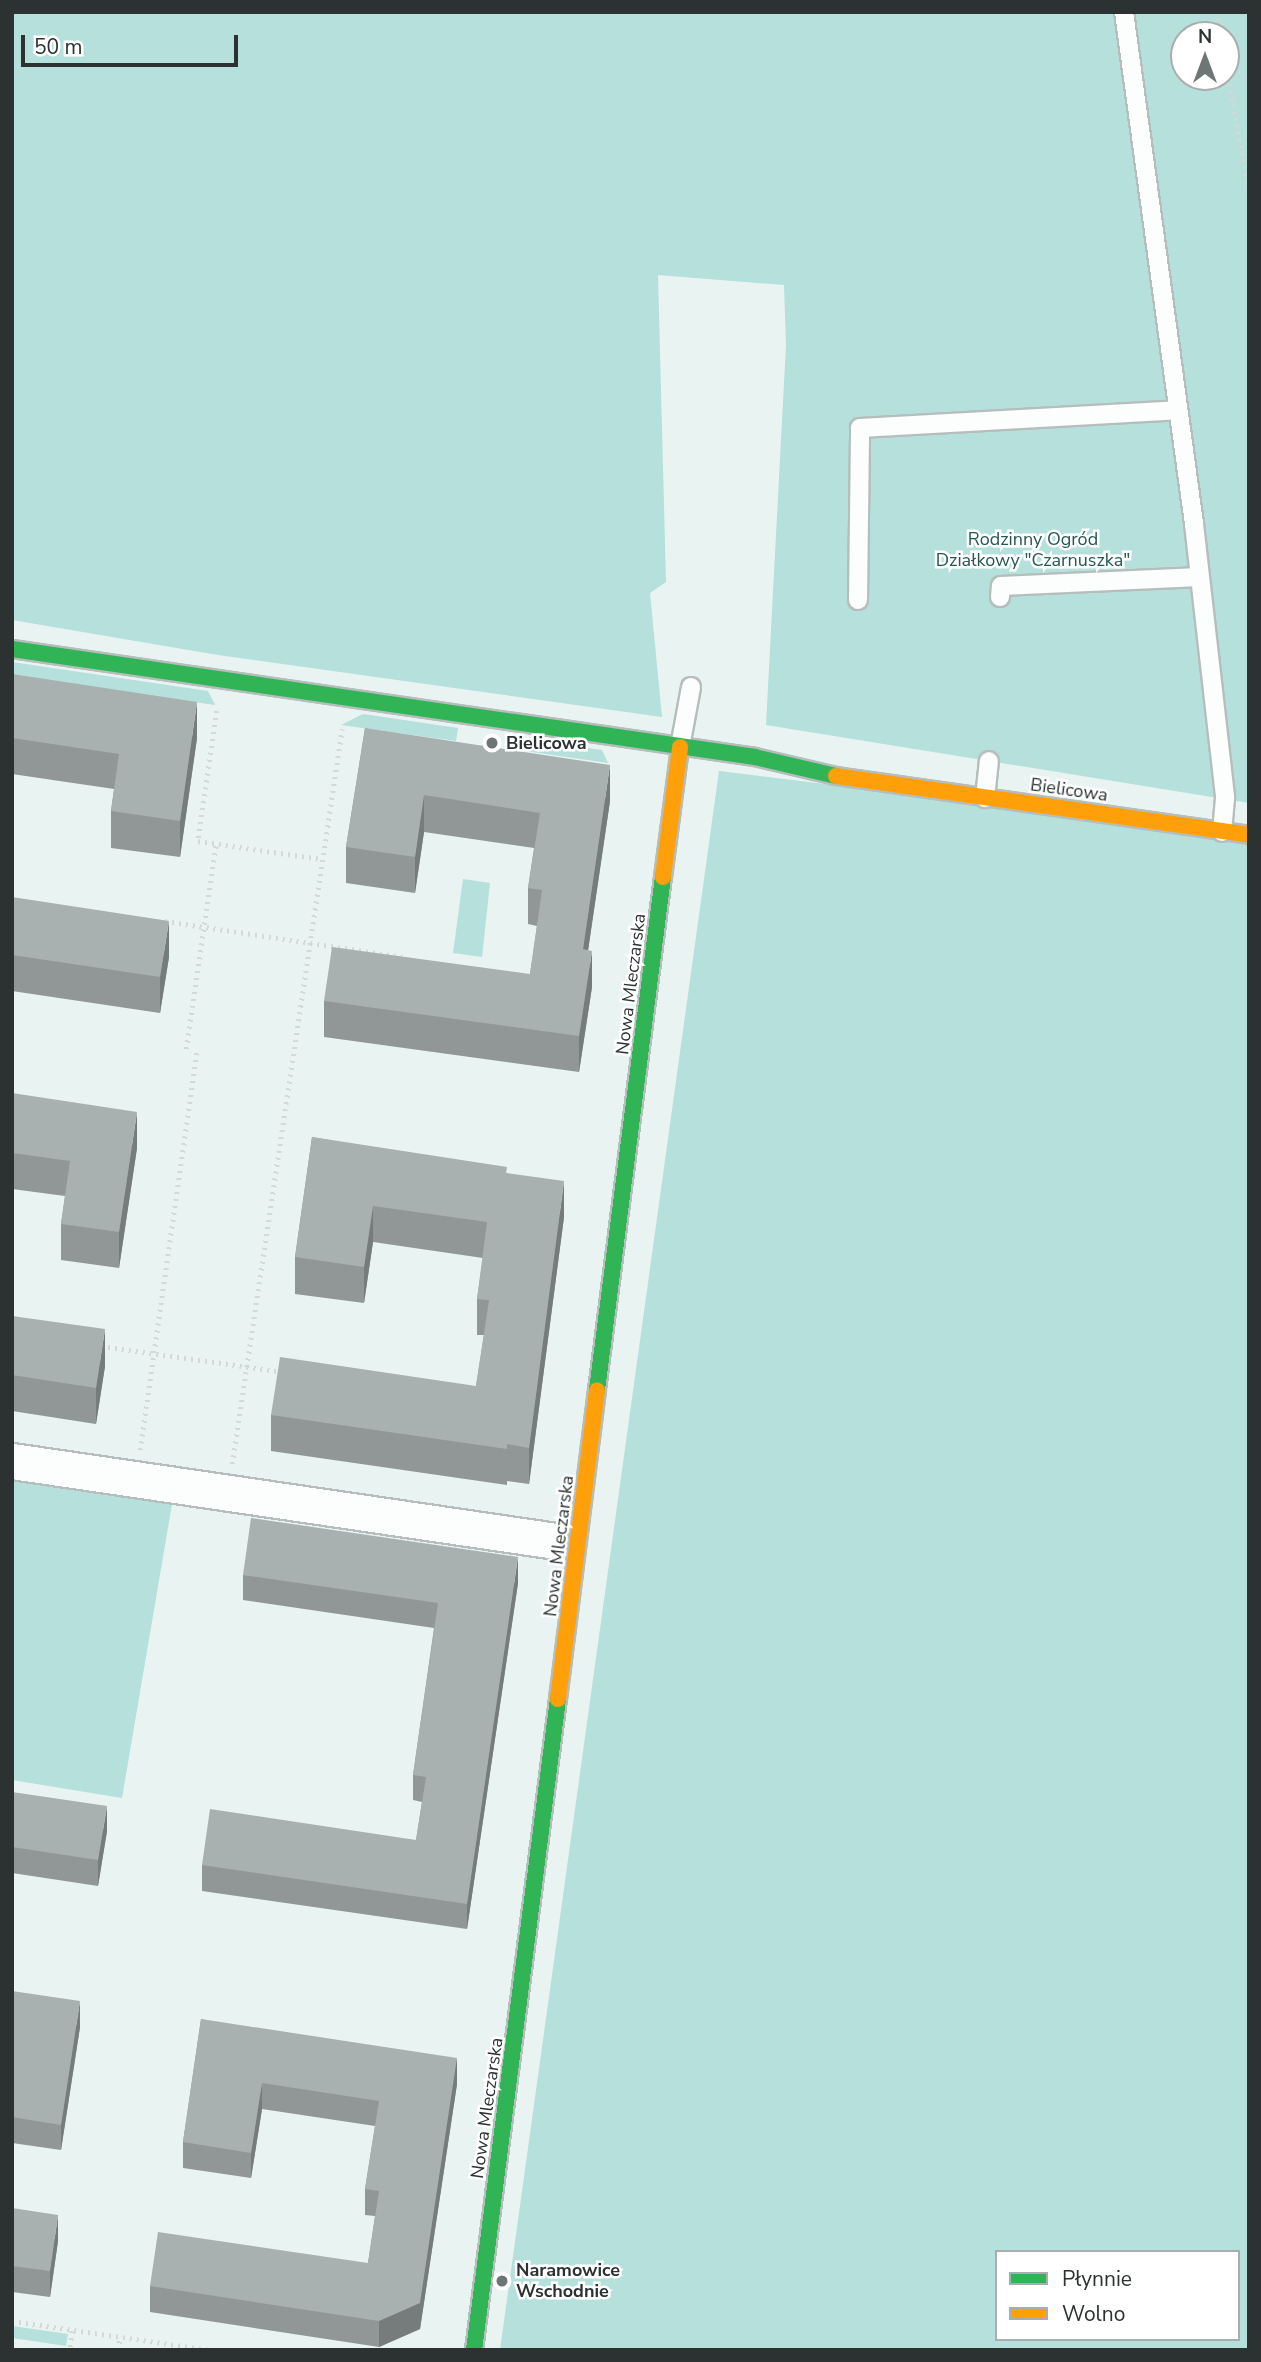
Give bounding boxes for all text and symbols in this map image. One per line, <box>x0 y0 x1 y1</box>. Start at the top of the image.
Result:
scale bar <box>24 21 242 65</box>
north arrow <box>1170 21 1240 91</box>
text: N <box>1198 24 1212 50</box>
text: 50 m <box>34 33 83 61</box>
park label: Rodzinny Ogród Działkowy "Czarnuszka" <box>936 529 1130 572</box>
place label: Bielicowa <box>506 732 587 754</box>
marker: Bielicowa <box>484 735 500 751</box>
street label: Bielicowa <box>1029 774 1109 806</box>
street label: Nowa Mleczarska <box>612 912 650 1056</box>
street label: Nowa Mleczarska <box>540 1474 578 1618</box>
street label: Nowa Mleczarska <box>466 2036 508 2180</box>
legend <box>995 2250 1240 2341</box>
place label: Naramowice Wschodnie <box>516 2260 620 2302</box>
text: Płynnie <box>1062 2265 1132 2293</box>
marker: Naramowice Wschodnie <box>494 2273 510 2289</box>
text: Wolno <box>1062 2300 1125 2328</box>

